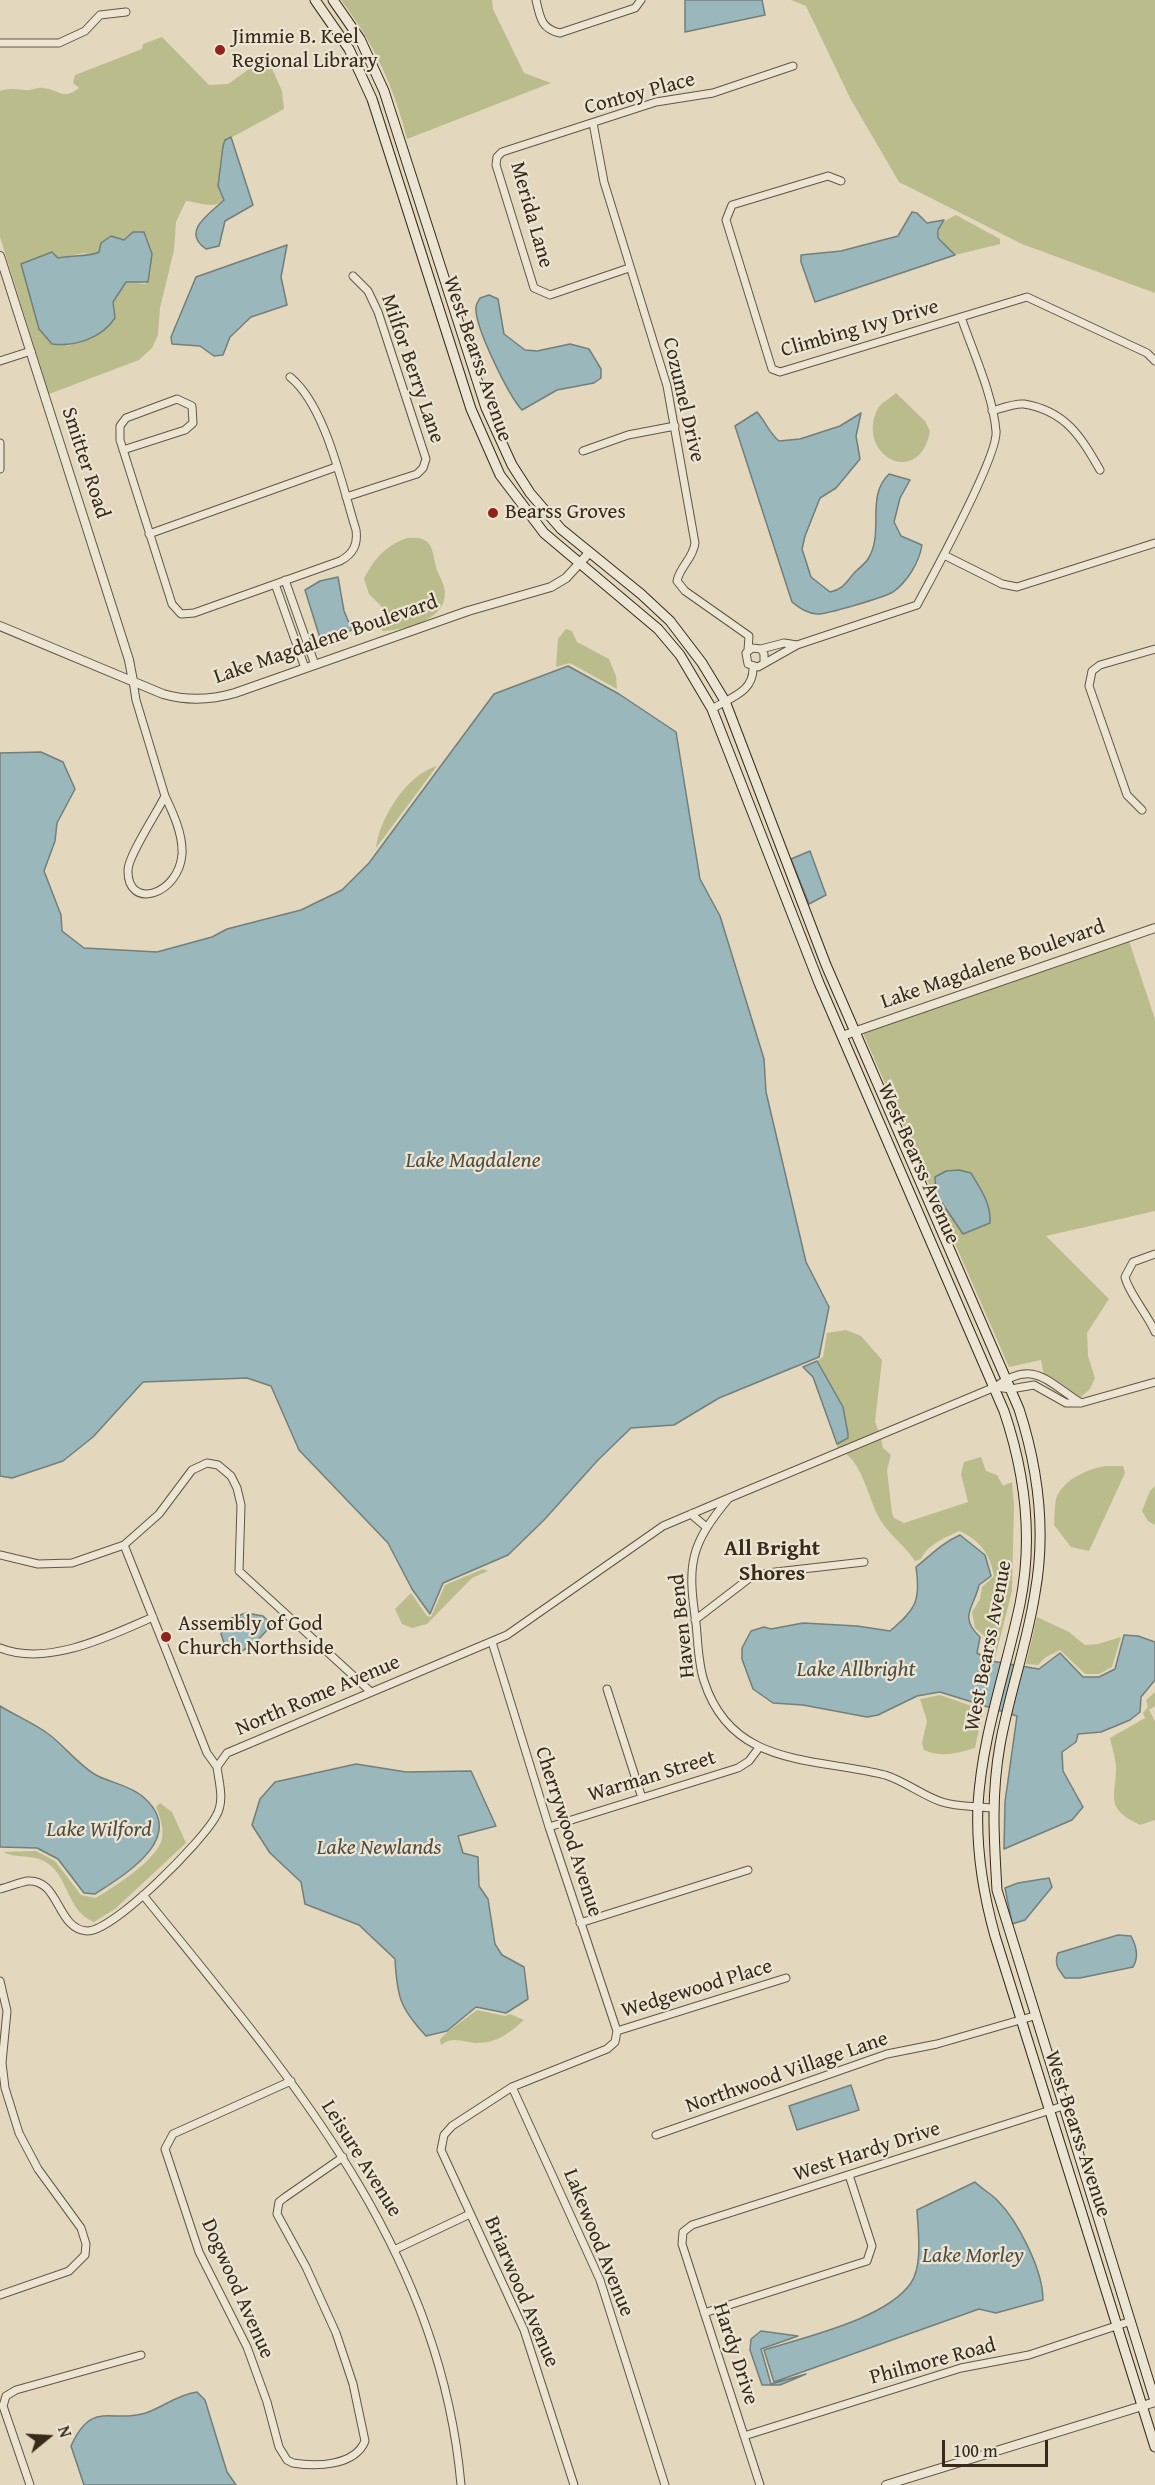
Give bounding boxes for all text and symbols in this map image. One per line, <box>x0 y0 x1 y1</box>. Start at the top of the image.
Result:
place label: Jimmie B. Keel Regional Library <box>232 25 378 75</box>
marker: Jimmie B. Keel Regional Library <box>213 43 227 57</box>
street label: Contoy Place <box>582 67 698 121</box>
street label: Merida Lane <box>504 159 558 271</box>
street label: West Bearss Avenue <box>437 273 517 445</box>
street label: Milfor Berry Lane <box>375 291 449 447</box>
street label: Climbing Ivy Drive <box>778 294 942 364</box>
street label: Cozumel Drive <box>656 335 710 465</box>
street label: Smitter Road <box>55 404 115 522</box>
place label: Bearss Groves <box>505 500 626 526</box>
marker: Bearss Groves <box>486 506 500 520</box>
street label: Lake Magdalene Boulevard <box>211 590 441 690</box>
street label: Lake Magdalene Boulevard <box>878 915 1108 1015</box>
street label: West Bearss Avenue <box>871 1080 965 1248</box>
water label: Lake Magdalene <box>405 1148 541 1174</box>
district label: All Bright Shores <box>724 1536 820 1588</box>
street label: West Bearss Avenue <box>960 1558 1018 1734</box>
street label: Haven Bend <box>665 1573 701 1679</box>
place label: Assembly of God Church Northside <box>178 1612 334 1662</box>
marker: Assembly of God Church Northside <box>159 1630 173 1644</box>
street label: North Rome Avenue <box>232 1650 404 1742</box>
water label: Lake Allbright <box>796 1657 916 1683</box>
street label: Cherrywood Avenue <box>529 1744 607 1920</box>
street label: Warman Street <box>585 1746 719 1808</box>
water label: Lake Wilford <box>46 1817 152 1843</box>
water label: Lake Newlands <box>316 1835 442 1861</box>
street label: Wedgewood Place <box>618 1954 776 2024</box>
street label: Northwood Village Lane <box>683 2027 891 2119</box>
street label: West Bearss Avenue <box>1038 2048 1116 2220</box>
street label: Leisure Avenue <box>315 2096 407 2222</box>
street label: West Hardy Drive <box>790 2116 944 2188</box>
street label: Lakewood Avenue <box>557 2166 639 2320</box>
street label: Briarwood Avenue <box>478 2213 564 2371</box>
street label: Dogwood Avenue <box>195 2215 279 2363</box>
water label: Lake Morley <box>922 2243 1024 2269</box>
street label: Hardy Drive <box>707 2300 763 2408</box>
street label: Philmore Road <box>867 2333 999 2391</box>
north arrow <box>18 2407 78 2467</box>
text: N <box>52 2423 78 2440</box>
scale bar <box>945 2428 1052 2466</box>
text: 100 m <box>953 2437 998 2464</box>

